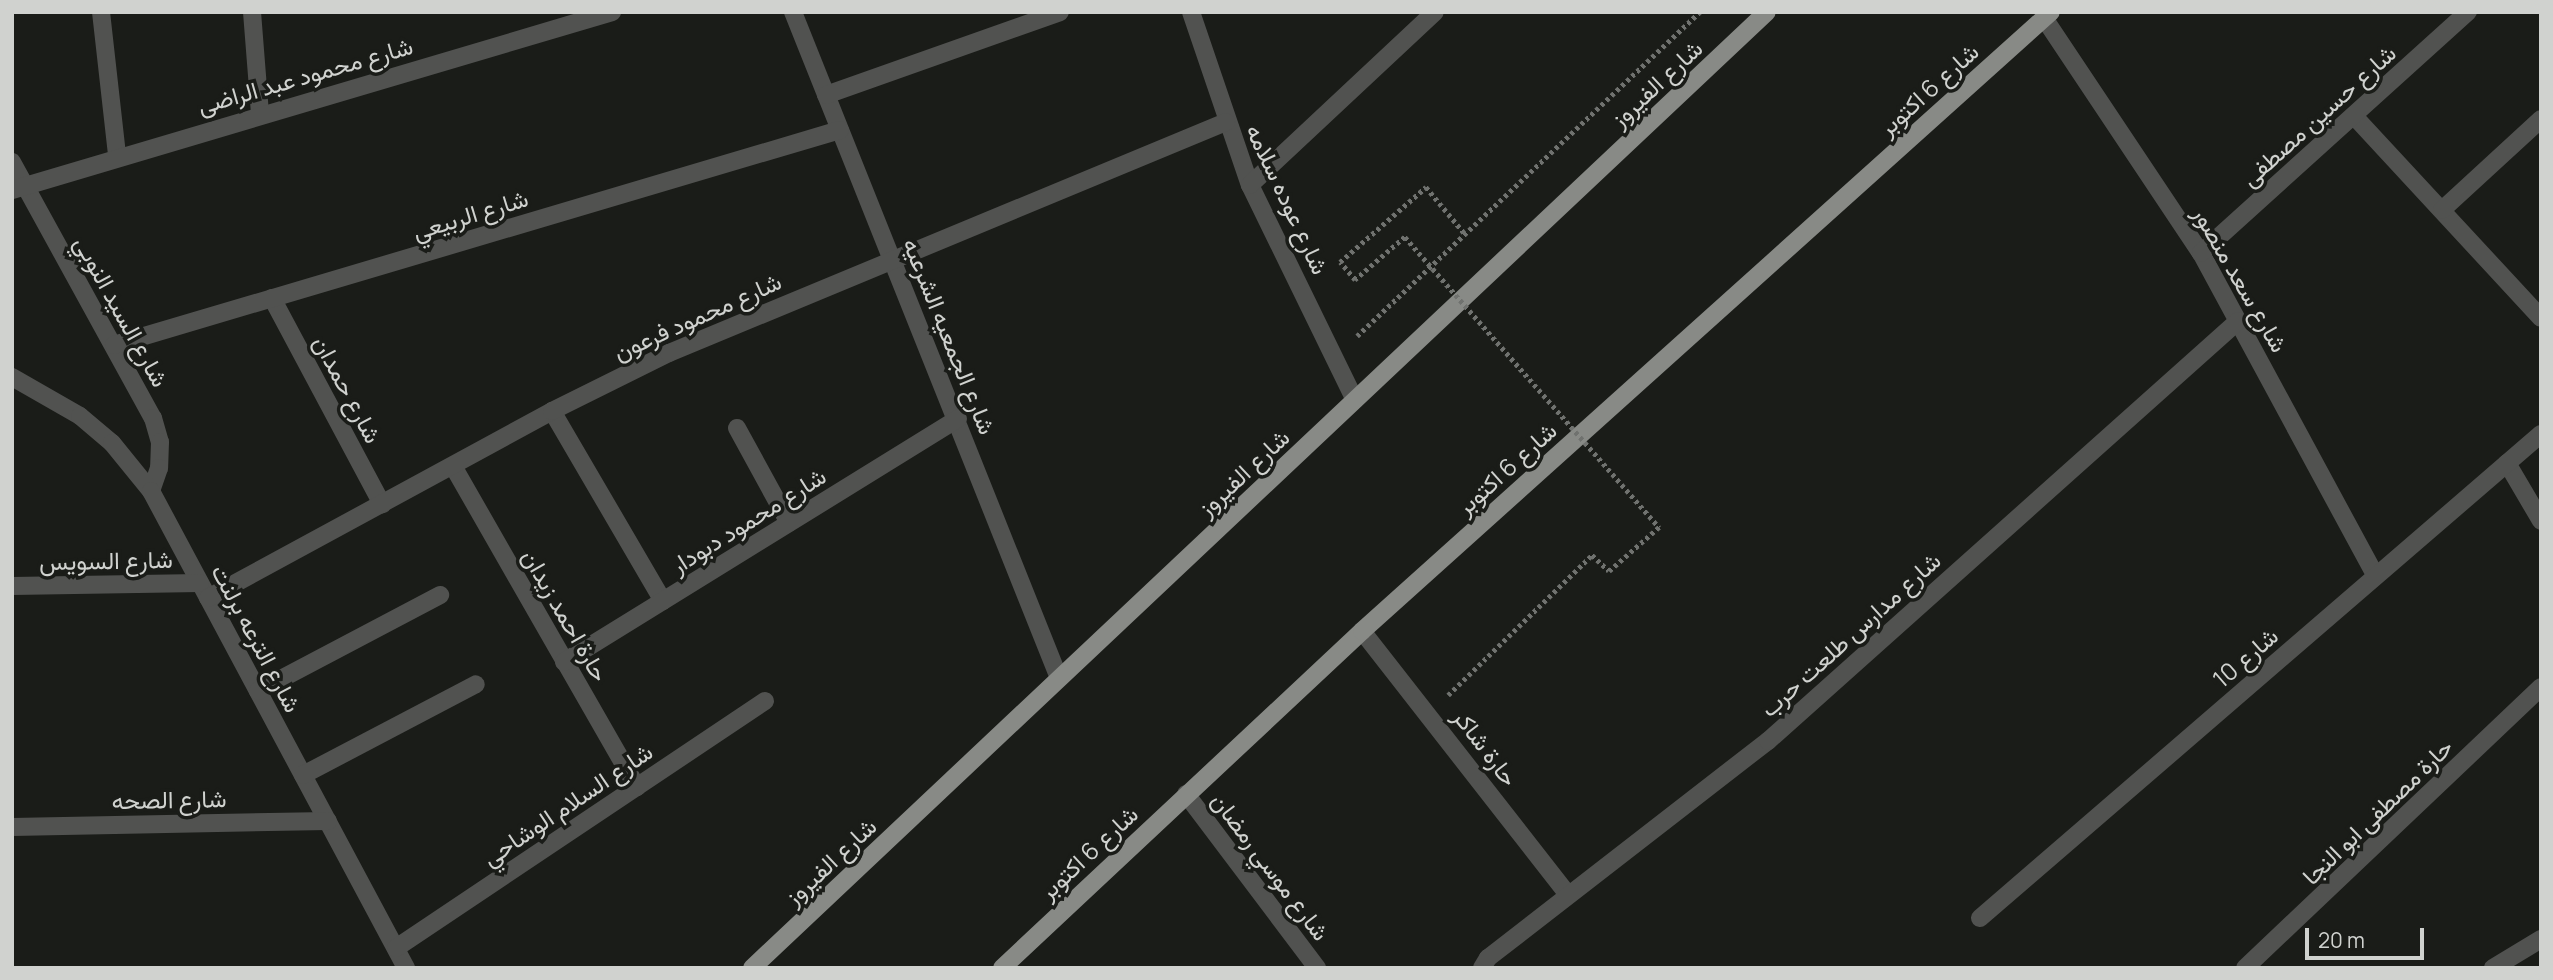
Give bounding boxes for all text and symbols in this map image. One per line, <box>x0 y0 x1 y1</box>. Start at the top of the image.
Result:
street label: شارع محمود عبد الراضى <box>194 30 416 120</box>
street label: شارع الفيروز <box>1604 33 1708 133</box>
street label: شارع 6 اكتوبر <box>1872 37 1984 141</box>
street label: شارع حسين مصطفى <box>2235 38 2401 192</box>
street label: شارع عوده سلامه <box>1241 119 1335 279</box>
street label: شارع الربيعي <box>409 183 531 245</box>
street label: شارع سعد منصور <box>2188 201 2294 357</box>
street label: شارع السيد النوبي <box>69 230 175 392</box>
street label: شارع الجمعيه الشرعيه <box>897 234 1003 438</box>
street label: شارع محمود فرعون <box>609 266 785 366</box>
street label: شارع حمدان <box>308 330 388 448</box>
street label: شارع 6 اكتوبر <box>1450 416 1562 520</box>
street label: شارع الفيروز <box>1191 422 1295 522</box>
street label: شارع محمود دبودار <box>665 461 831 579</box>
street label: شارع السويس <box>39 544 173 576</box>
street label: حارة احمد زيدان <box>517 544 615 686</box>
street label: شارع مدارس طلعت حرب <box>1754 546 1946 722</box>
street label: شارع الترعه برلنت <box>206 559 308 717</box>
street label: شارع 10 <box>2206 621 2284 693</box>
street label: حارة شاكر <box>1447 702 1525 792</box>
street label: حارة مصطفى ابو النجا <box>2296 732 2458 890</box>
street label: شارع السلام الوشاحي <box>476 736 658 872</box>
street label: شارع الصحه <box>111 784 227 814</box>
street label: شارع موسي رمضان <box>1206 786 1336 946</box>
street label: شارع 6 اكتوبر <box>1033 799 1143 905</box>
street label: شارع الفيروز <box>778 811 882 911</box>
scale bar <box>2308 914 2427 958</box>
text: 20 m <box>2318 926 2365 954</box>

